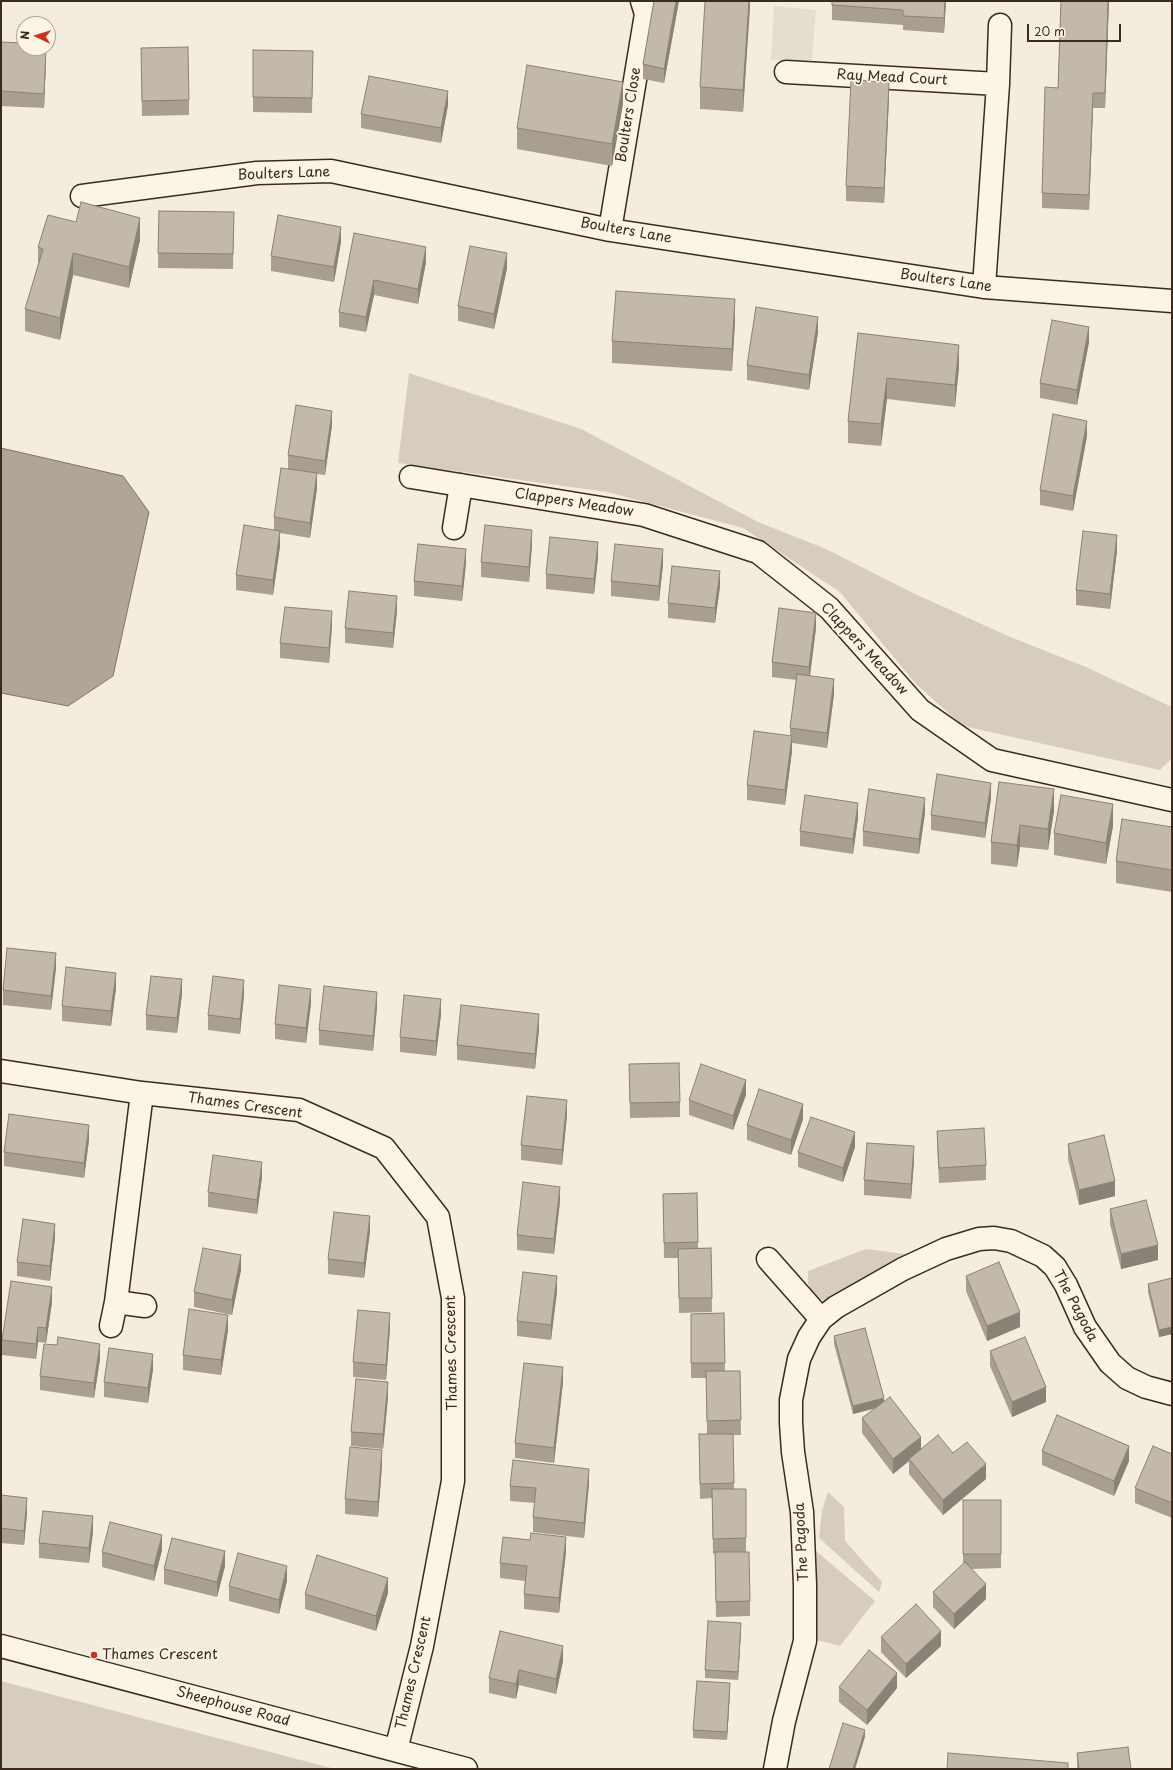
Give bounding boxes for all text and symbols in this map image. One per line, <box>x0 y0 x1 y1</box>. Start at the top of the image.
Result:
north arrow <box>16 16 56 56</box>
scale bar <box>1029 16 1123 42</box>
text: 20 m <box>1034 22 1065 40</box>
text: N <box>16 30 33 40</box>
street label: Boulters Close <box>613 66 645 164</box>
street label: Ray Mead Court <box>836 67 948 89</box>
street label: Boulters Lane <box>237 164 331 184</box>
street label: Boulters Lane <box>579 215 673 247</box>
street label: Boulters Lane <box>899 266 993 296</box>
street label: Clappers Meadow <box>513 485 635 521</box>
street label: Clappers Meadow <box>817 599 911 699</box>
street label: Thames Crescent <box>187 1090 303 1122</box>
street label: The Pagoda <box>1049 1267 1101 1345</box>
street label: Thames Crescent <box>443 1295 461 1411</box>
street label: The Pagoda <box>792 1502 812 1582</box>
street label: Thames Crescent <box>393 1615 435 1731</box>
place label: Thames Crescent <box>102 1647 218 1663</box>
marker: Thames Crescent <box>89 1650 99 1660</box>
street label: Sheephouse Road <box>174 1684 292 1730</box>

